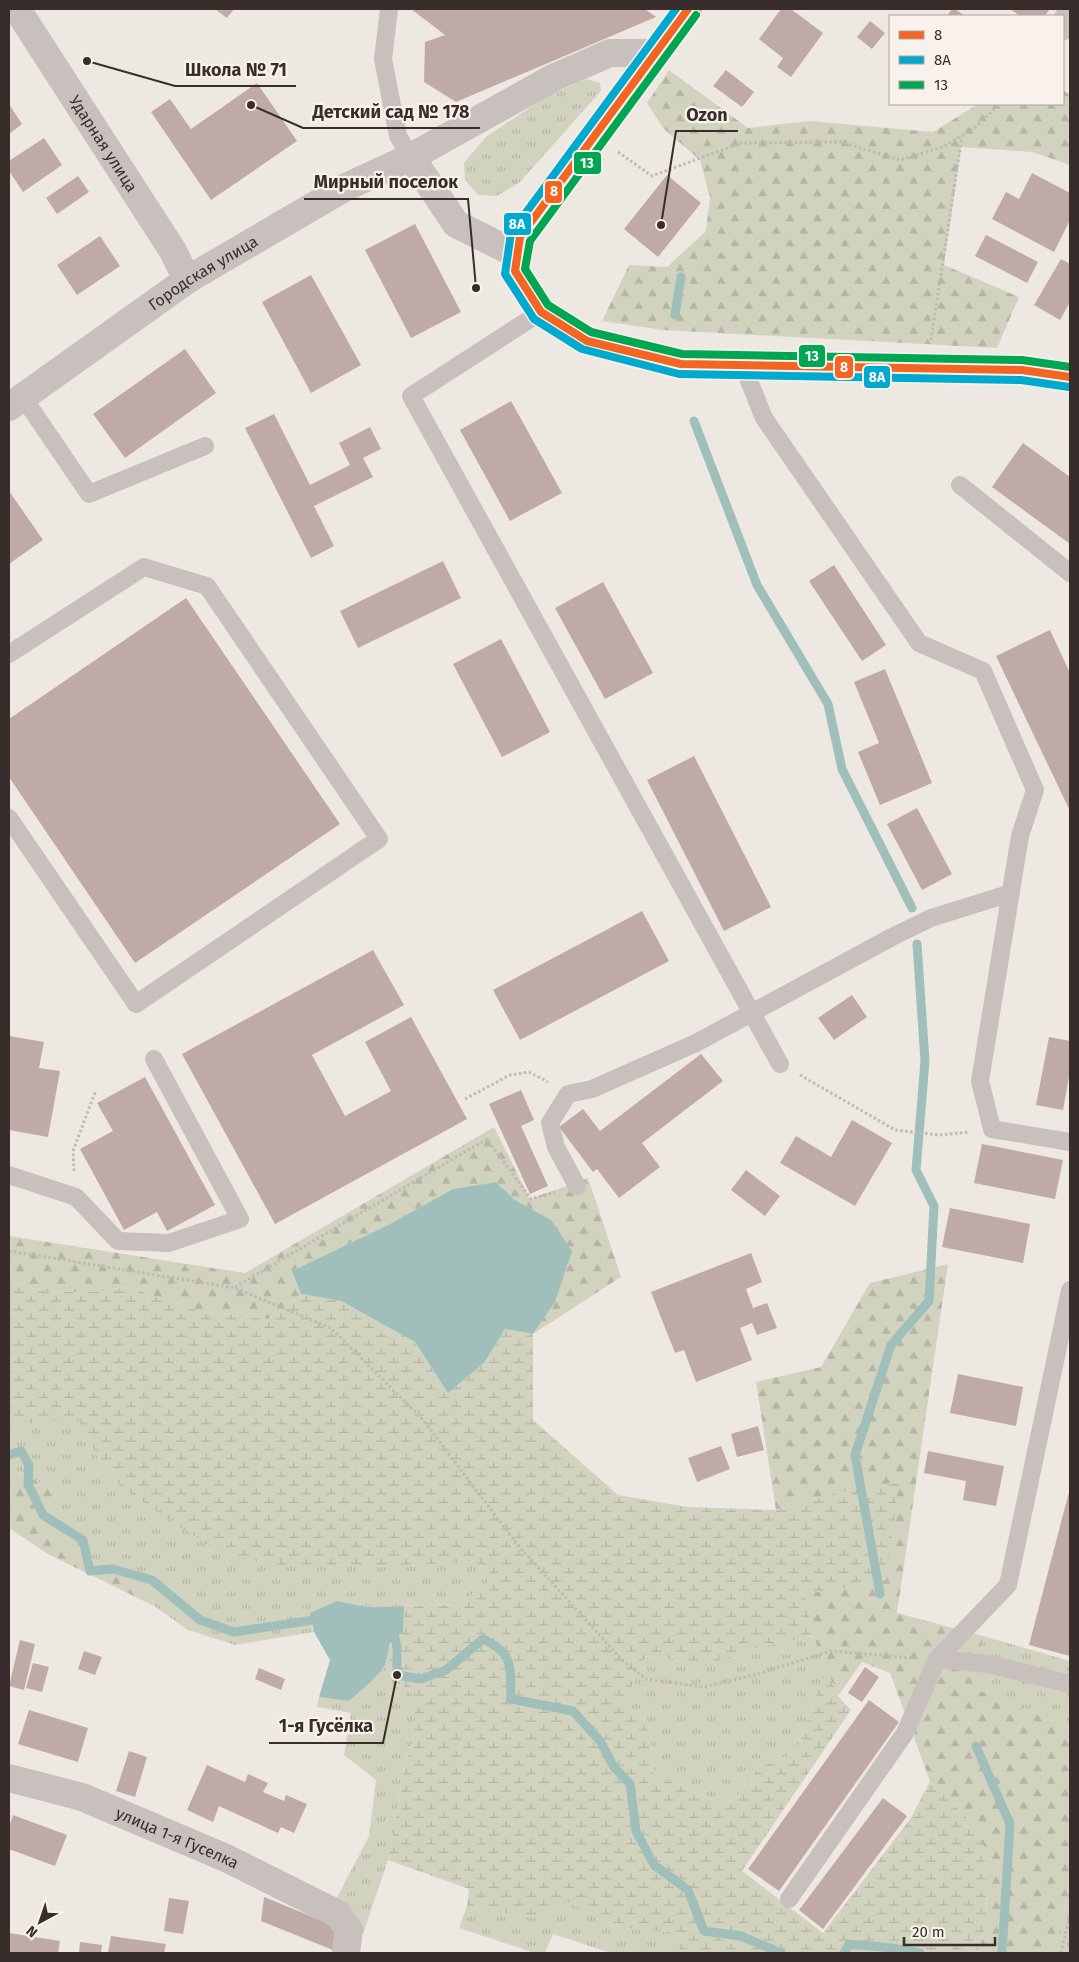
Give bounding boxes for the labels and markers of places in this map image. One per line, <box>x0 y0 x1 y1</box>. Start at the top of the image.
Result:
callout: Школа № 71 <box>175 53 296 86</box>
callout: Детский сад № 178 <box>303 95 480 128</box>
callout: Ozon <box>676 98 738 131</box>
callout: Мирный поселок <box>304 166 468 199</box>
callout: 1-я Гусёлка <box>269 1710 383 1743</box>

